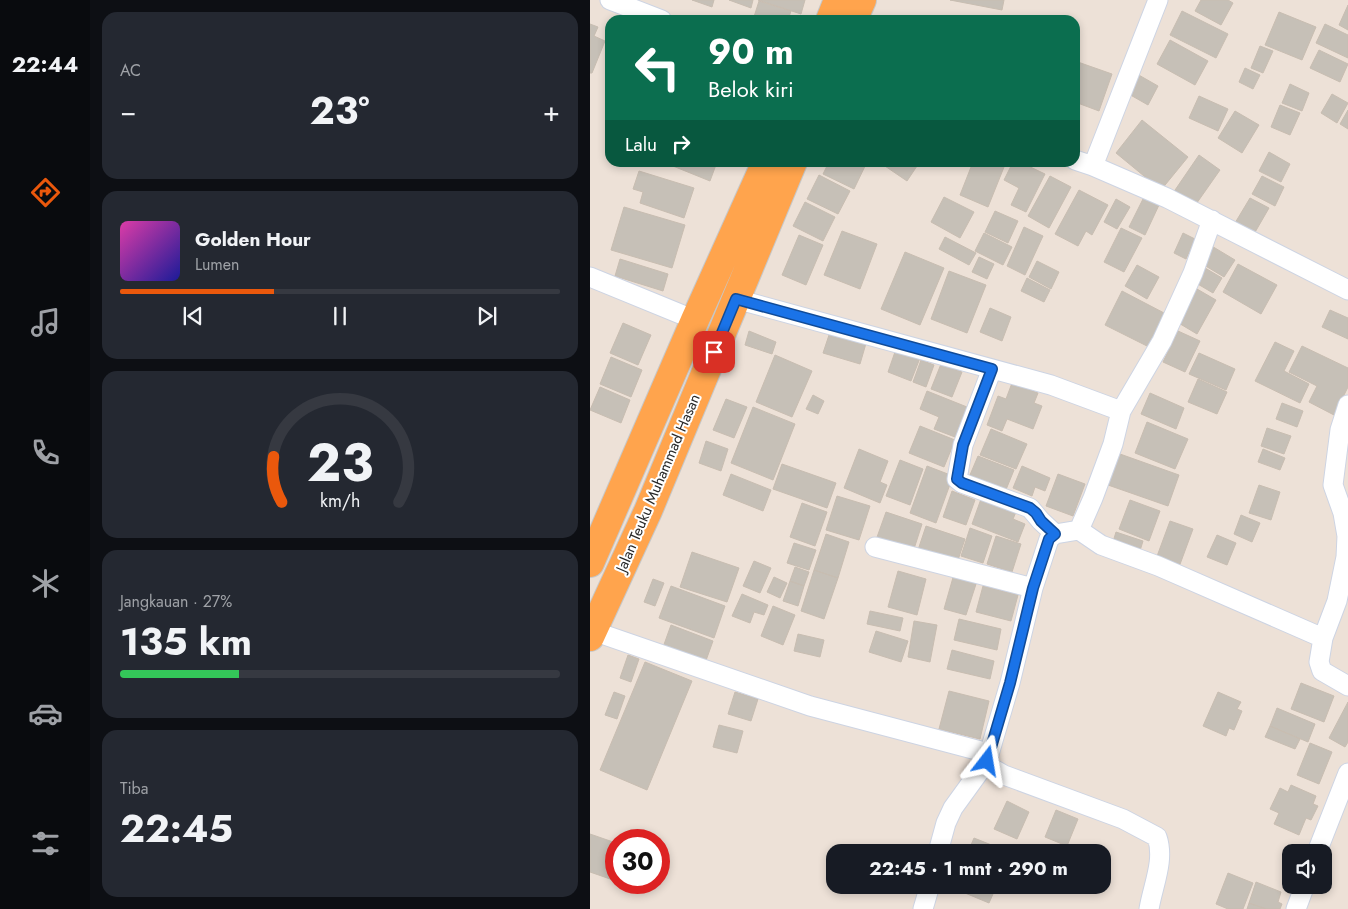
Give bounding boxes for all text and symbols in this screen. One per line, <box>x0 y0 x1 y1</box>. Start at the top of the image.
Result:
text: 90 m <box>708 27 794 77</box>
icon: left <box>625 35 690 100</box>
text: 22:44 <box>12 48 78 80</box>
text: AC <box>120 59 141 82</box>
text: Belok kiri <box>708 73 794 105</box>
text: 23° <box>310 83 370 138</box>
text: − <box>120 91 137 132</box>
text: + <box>543 91 560 132</box>
icon: right <box>667 130 695 158</box>
text: Lalu <box>625 131 657 158</box>
icon: directions <box>28 175 63 210</box>
text: Golden Hour <box>195 226 311 253</box>
text: Lumen <box>195 253 239 276</box>
icon: previous <box>179 302 207 330</box>
icon: pause <box>326 302 354 330</box>
icon: next <box>473 302 501 330</box>
icon: music <box>28 305 63 340</box>
pin <box>693 331 735 373</box>
icon: arrive <box>700 338 728 366</box>
street label: Jalan Teuku Muhammad Hasan <box>610 391 706 577</box>
text: 23 <box>307 425 373 501</box>
icon: phone <box>28 435 63 470</box>
text: km/h <box>320 488 360 514</box>
icon: climate <box>28 566 63 601</box>
text: Jangkauan · 27% <box>120 590 232 613</box>
text: 135 km <box>120 614 252 669</box>
icon: car <box>28 696 63 731</box>
position arrow <box>960 734 1012 786</box>
text: Tiba <box>120 777 148 800</box>
text: 22:45 <box>120 801 233 856</box>
icon: filters <box>28 826 63 861</box>
speed limit sign: 30 <box>605 829 670 894</box>
map controls <box>1282 844 1332 894</box>
button: sound <box>1282 844 1332 894</box>
text: 22:45 · 1 mnt · 290 m <box>869 855 1068 882</box>

